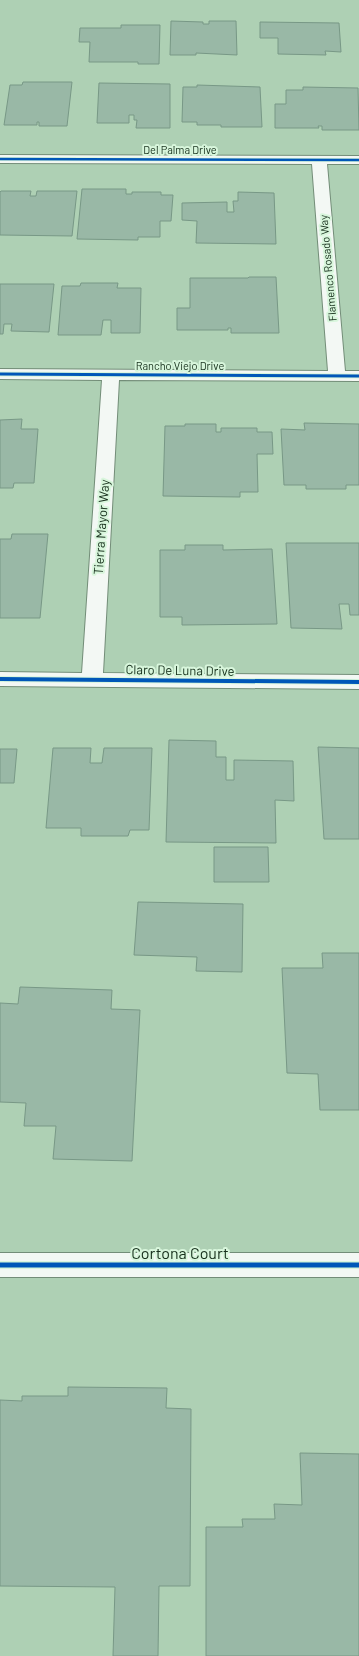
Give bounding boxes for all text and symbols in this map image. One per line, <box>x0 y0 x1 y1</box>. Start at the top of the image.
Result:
street label: Del Palma Drive <box>143 143 217 156</box>
street label: Flamenco Rosado Way <box>316 214 339 322</box>
street label: Rancho Viejo Drive <box>136 359 224 372</box>
street label: Tierra Mayor Way <box>90 479 112 575</box>
street label: Claro De Luna Drive <box>125 661 235 679</box>
street label: Cortona Court <box>131 1243 229 1262</box>

